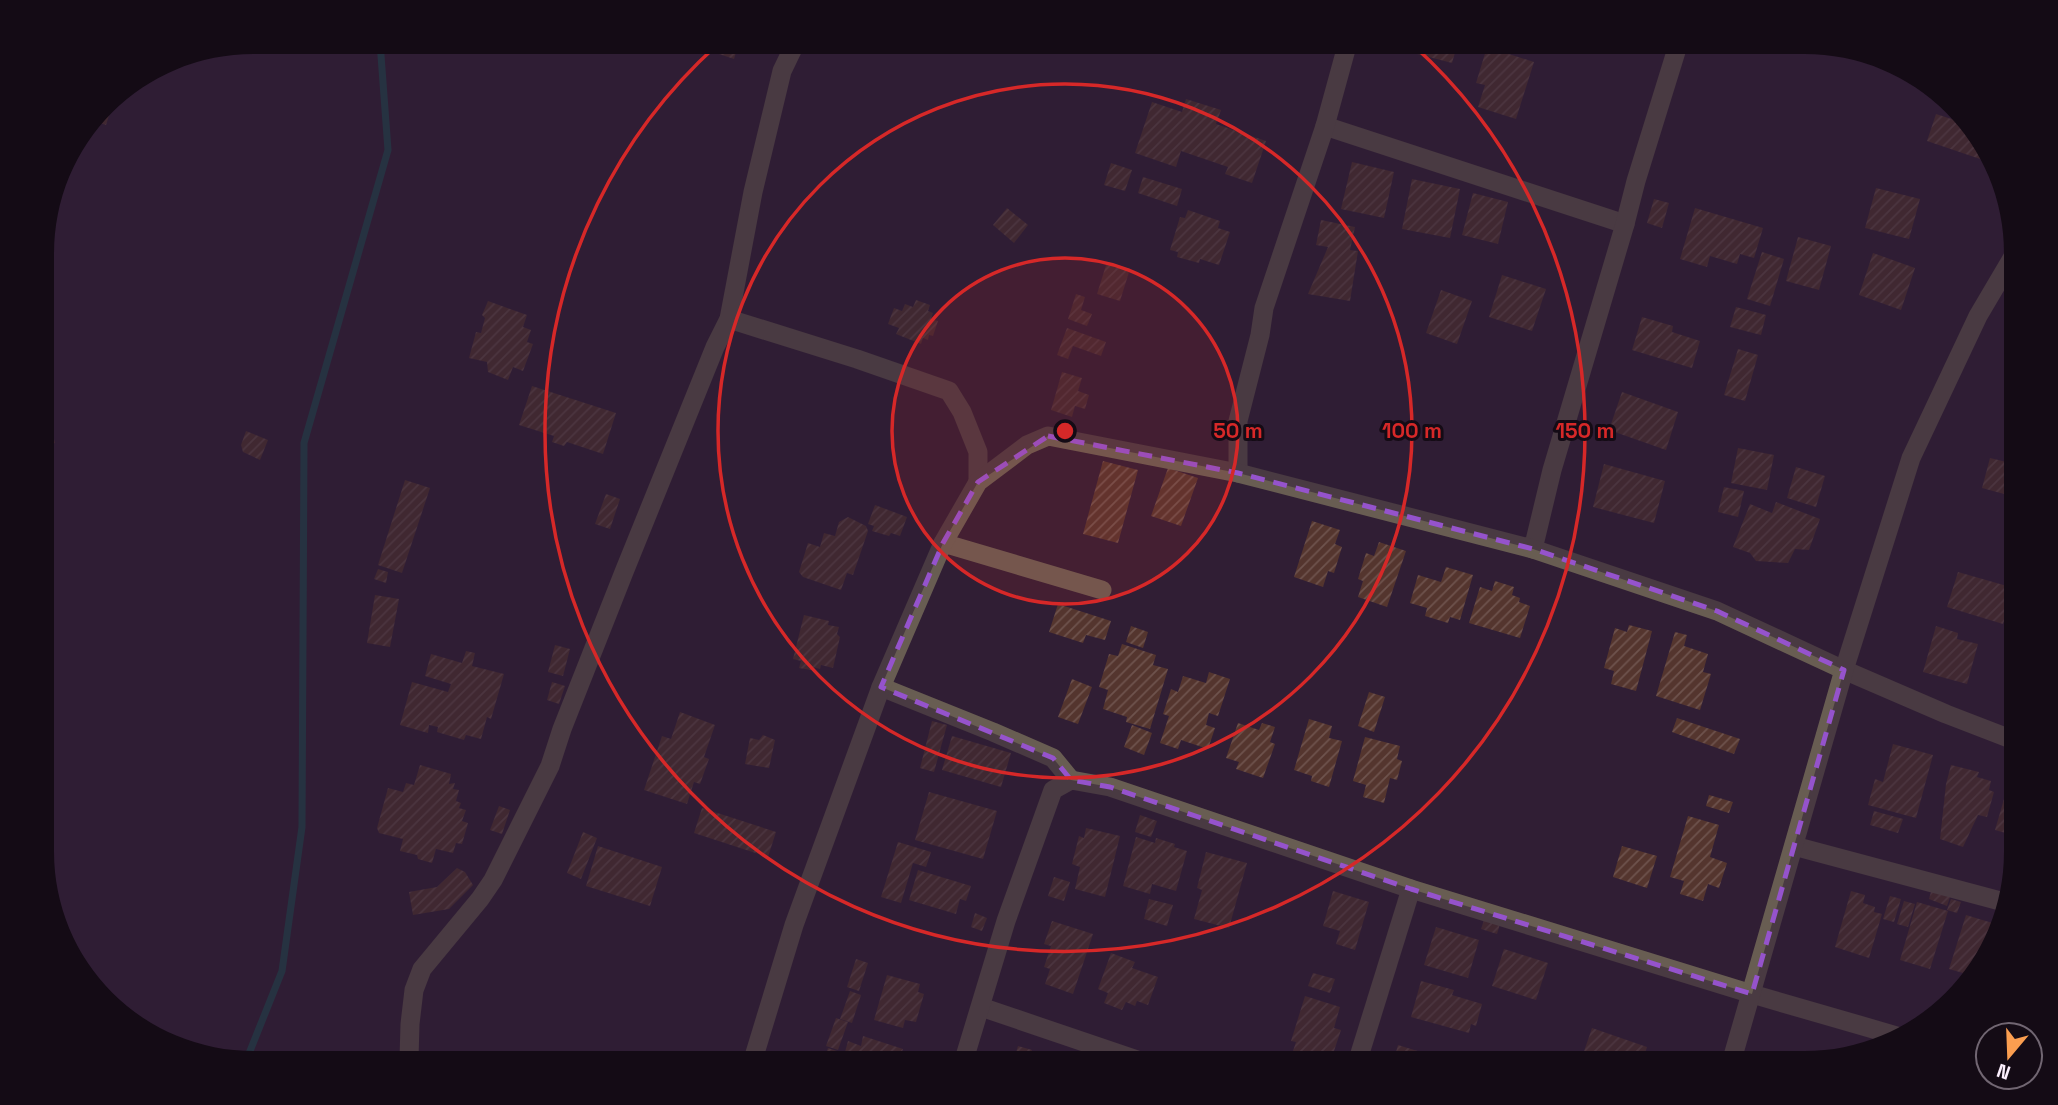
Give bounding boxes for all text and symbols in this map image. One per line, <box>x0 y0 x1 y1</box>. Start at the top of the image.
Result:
text: 50 m <box>1213 417 1263 444</box>
text: 100 m <box>1382 417 1442 444</box>
text: 150 m <box>1556 417 1614 444</box>
centre of rings <box>1053 419 1077 443</box>
north arrow <box>1974 1021 2044 1091</box>
text: N <box>1994 1058 2014 1085</box>

